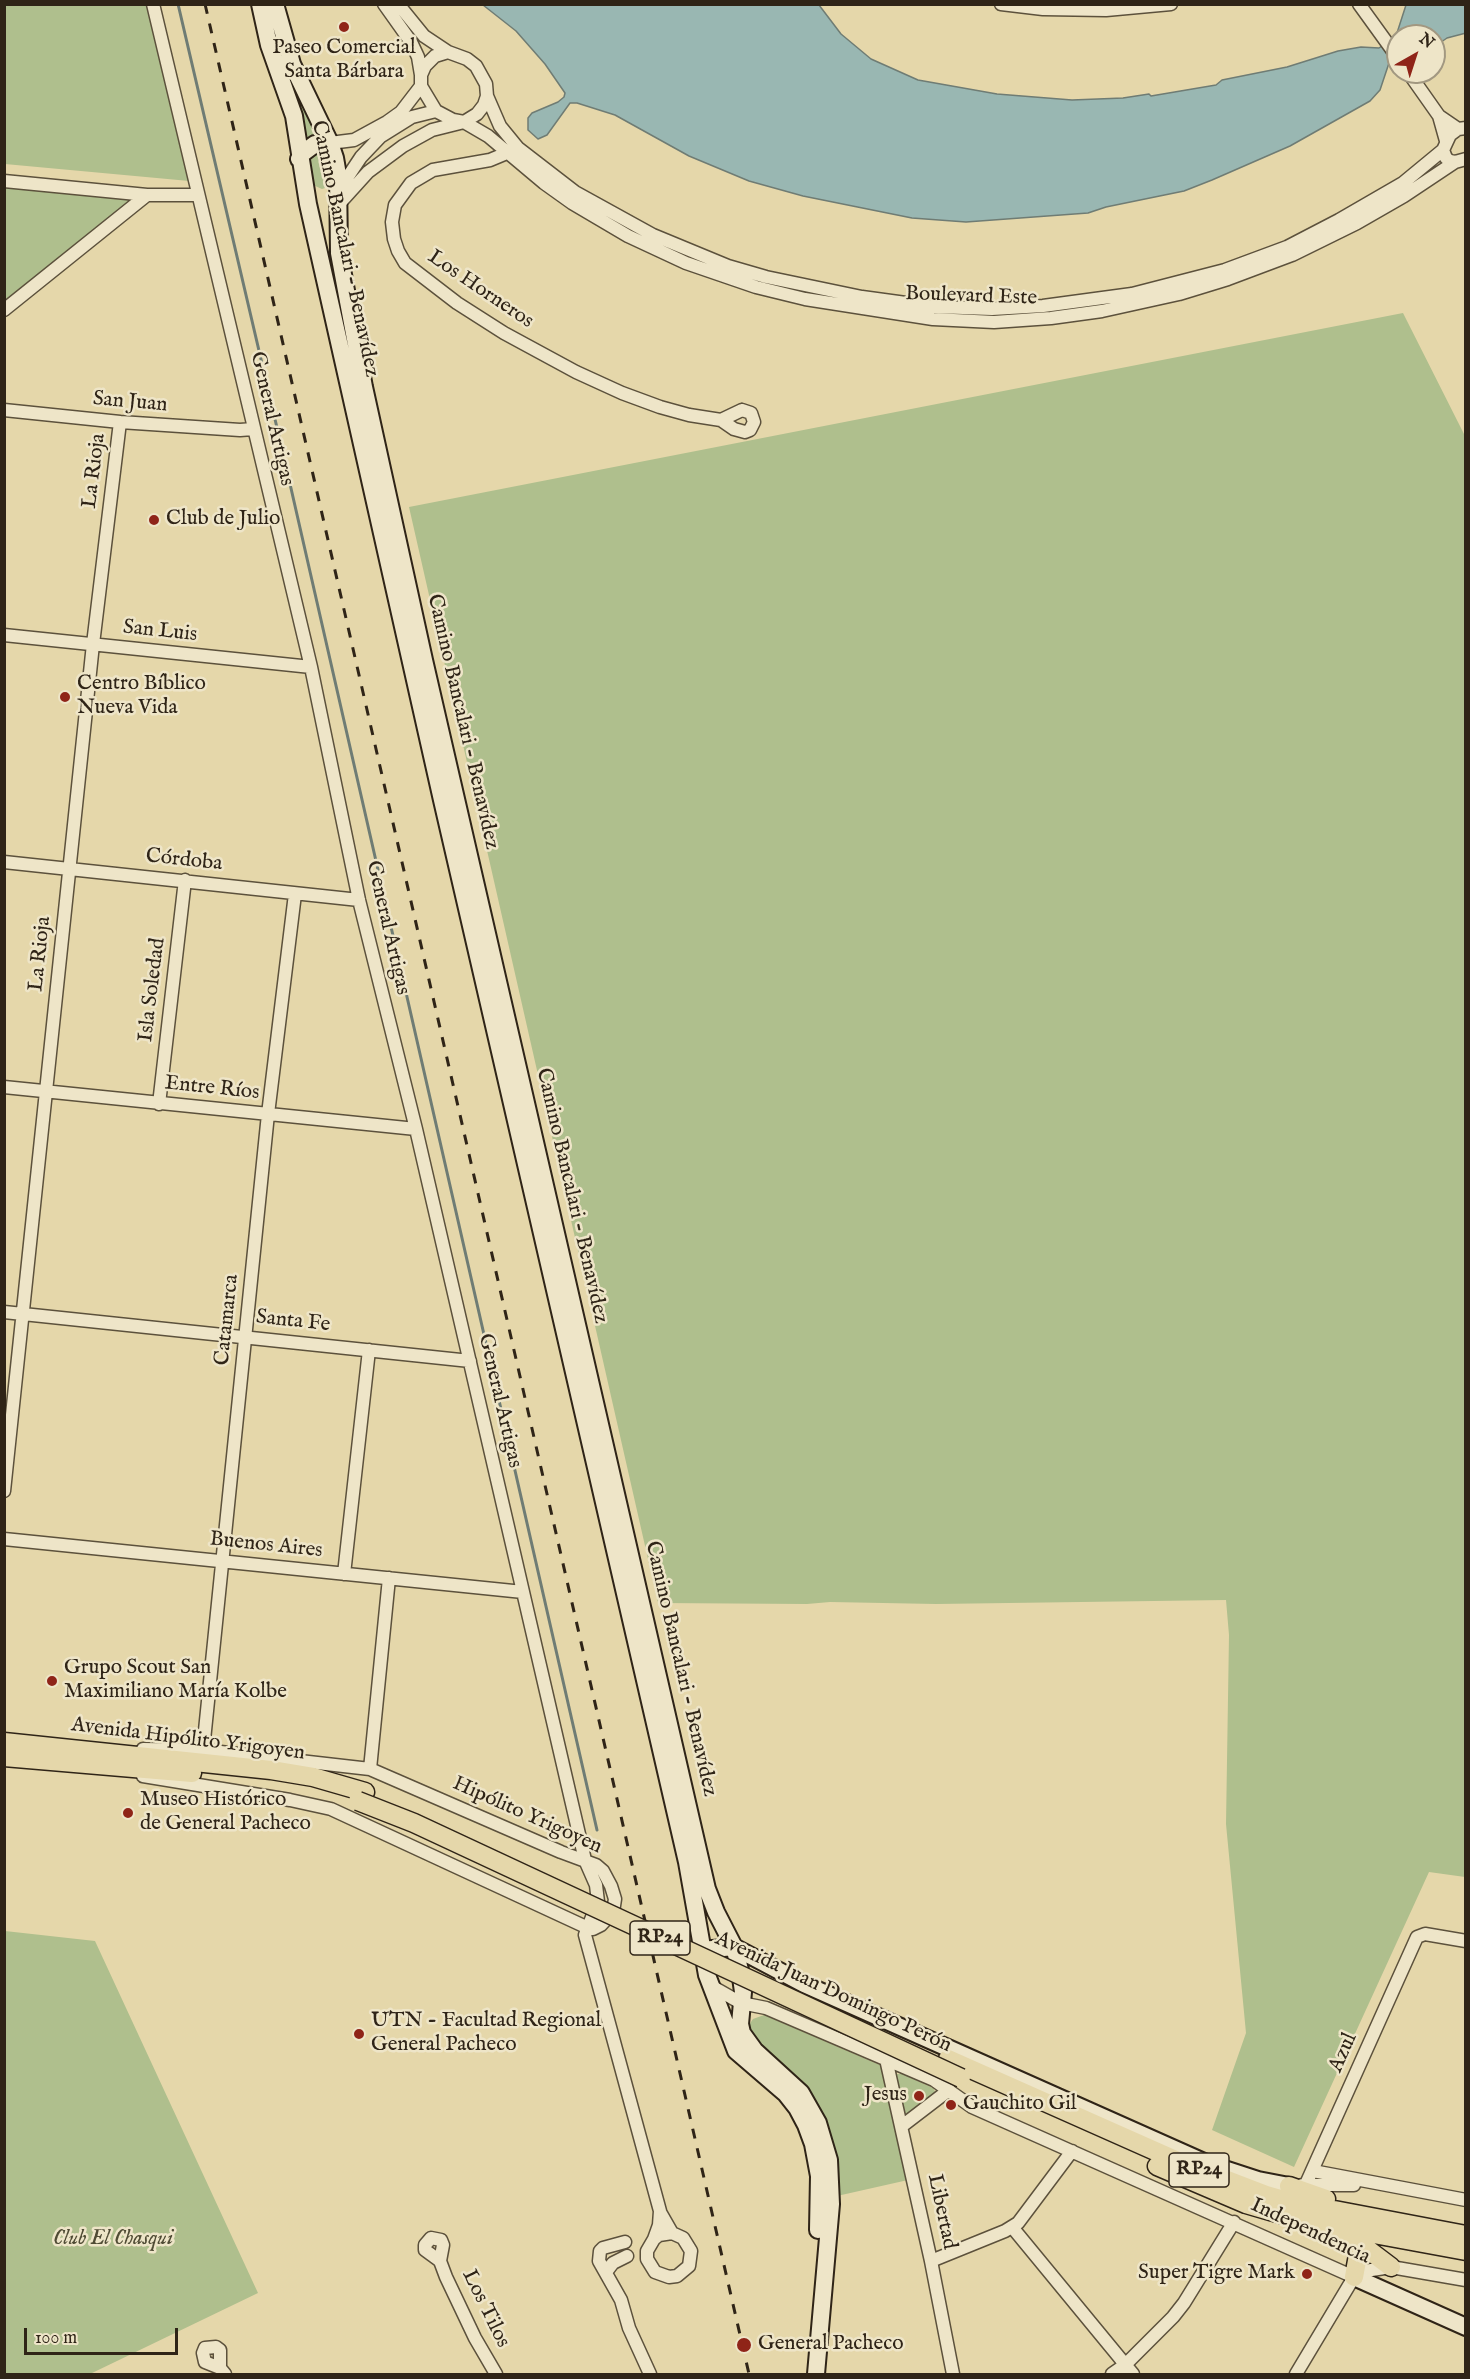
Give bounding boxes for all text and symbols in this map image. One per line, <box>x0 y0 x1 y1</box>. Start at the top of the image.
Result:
marker: Paseo Comercial Santa Bárbara <box>337 20 351 34</box>
north arrow <box>1386 24 1446 84</box>
text: N <box>1414 29 1438 54</box>
place label: Paseo Comercial Santa Bárbara <box>272 36 416 86</box>
street label: Camino Bancalari - Benavídez <box>305 119 383 379</box>
street label: Los Horneros <box>422 245 538 335</box>
street label: Boulevard Este <box>905 282 1037 312</box>
street label: General Artigas <box>243 349 299 489</box>
street label: San Juan <box>92 387 168 419</box>
street label: La Rioja <box>78 432 112 510</box>
place label: Club de Julio <box>166 507 280 533</box>
marker: Club de Julio <box>147 513 161 527</box>
street label: Camino Bancalari - Benavídez <box>420 592 504 852</box>
street label: San Luis <box>122 616 198 648</box>
place label: Centro Bíblico Nueva Vida <box>77 672 206 722</box>
marker: Centro Bíblico Nueva Vida <box>58 690 72 704</box>
street label: Córdoba <box>144 844 224 878</box>
street label: General Artigas <box>359 858 415 998</box>
street label: La Rioja <box>25 915 57 993</box>
street label: Isla Soledad <box>134 937 172 1043</box>
street label: Camino Bancalari - Benavídez <box>529 1066 613 1326</box>
street label: Entre Ríos <box>163 1072 261 1106</box>
street label: Catamarca <box>211 1273 245 1367</box>
street label: Santa Fe <box>255 1306 331 1338</box>
street label: General Artigas <box>471 1331 527 1471</box>
street label: Buenos Aires <box>208 1528 324 1564</box>
street label: Camino Bancalari - Benavídez <box>638 1539 722 1799</box>
place label: Grupo Scout San Maximiliano María Kolbe <box>64 1656 287 1706</box>
marker: Grupo Scout San Maximiliano María Kolbe <box>45 1674 59 1688</box>
street label: Avenida Hipólito Yrigoyen <box>70 1713 306 1767</box>
street label: Hipólito Yrigoyen <box>448 1772 606 1860</box>
place label: Museo Histórico de General Pacheco <box>140 1788 311 1838</box>
marker: Museo Histórico de General Pacheco <box>121 1806 135 1820</box>
road number: RP24 <box>630 1921 690 1955</box>
street label: Avenida Juan Domingo Perón <box>711 1927 955 2059</box>
place label: UTN - Facultad Regional General Pacheco <box>371 2009 601 2059</box>
marker: UTN - Facultad Regional General Pacheco <box>352 2027 366 2041</box>
street label: Azul <box>1324 2029 1364 2077</box>
place label: Jesus <box>864 2083 907 2109</box>
marker: Jesus <box>912 2089 926 2103</box>
place label: Gauchito Gil <box>963 2092 1077 2118</box>
marker: Gauchito Gil <box>944 2098 958 2112</box>
road number: RP24 <box>1169 2153 1229 2187</box>
street label: Libertad <box>921 2172 961 2252</box>
street label: Independencia <box>1246 2193 1374 2271</box>
park label: Club El Chasqui <box>53 2227 173 2253</box>
place label: Super Tigre Mark <box>1138 2261 1295 2287</box>
street label: Los Tilos <box>455 2266 515 2352</box>
marker: Super Tigre Mark <box>1300 2267 1314 2281</box>
scale bar <box>27 2316 182 2354</box>
text: 100 m <box>35 2327 77 2350</box>
place label: General Pacheco <box>758 2332 903 2358</box>
marker: General Pacheco <box>735 2336 753 2354</box>

